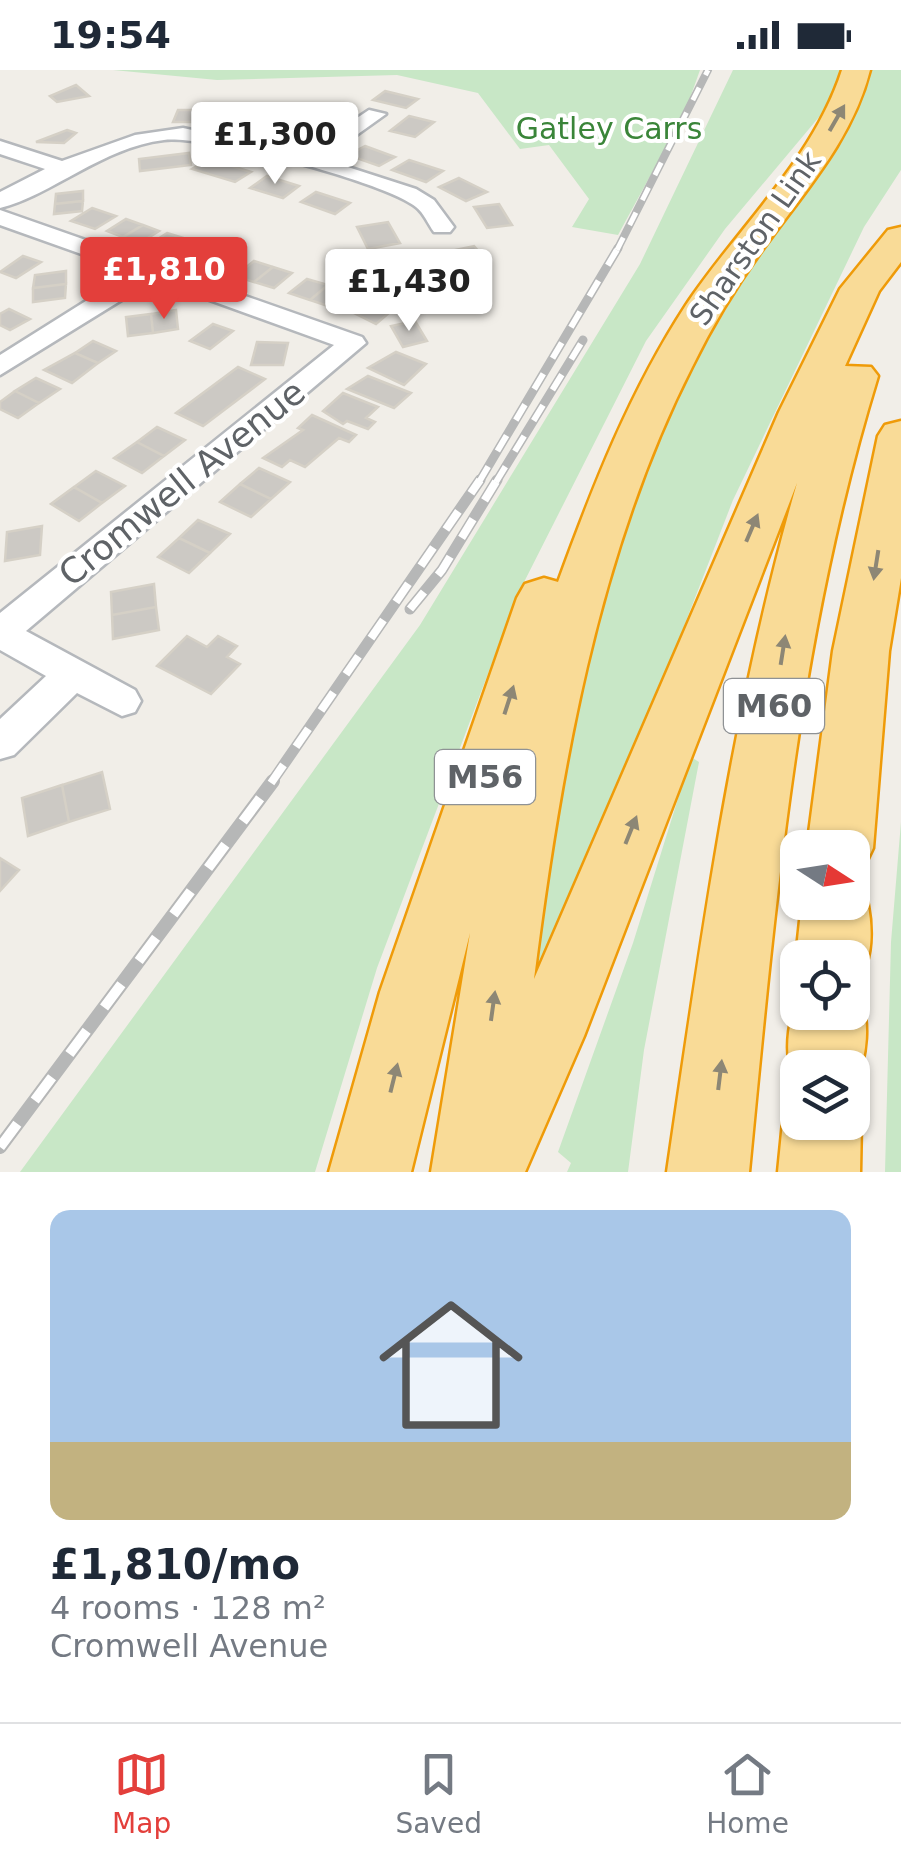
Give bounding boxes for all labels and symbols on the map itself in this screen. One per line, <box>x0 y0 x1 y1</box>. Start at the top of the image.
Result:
pin: £1,300 <box>194 102 356 187</box>
one-way arrow <box>828 104 845 132</box>
park label: Gatley Carrs <box>516 111 702 146</box>
street label: Sharston Link <box>682 144 828 332</box>
pin: £1,810 <box>83 237 245 322</box>
pin: £1,430 <box>328 249 490 334</box>
street label: Cromwell Avenue <box>51 372 313 594</box>
one-way arrow <box>744 513 760 543</box>
one-way arrow <box>867 550 883 582</box>
one-way arrow <box>776 634 791 665</box>
road number: M60 <box>724 679 824 733</box>
one-way arrow <box>503 684 518 714</box>
road number: M56 <box>435 750 535 804</box>
one-way arrow <box>624 815 640 845</box>
north arrow <box>780 830 870 920</box>
one-way arrow <box>485 989 501 1021</box>
one-way arrow <box>712 1059 728 1091</box>
one-way arrow <box>387 1062 403 1093</box>

